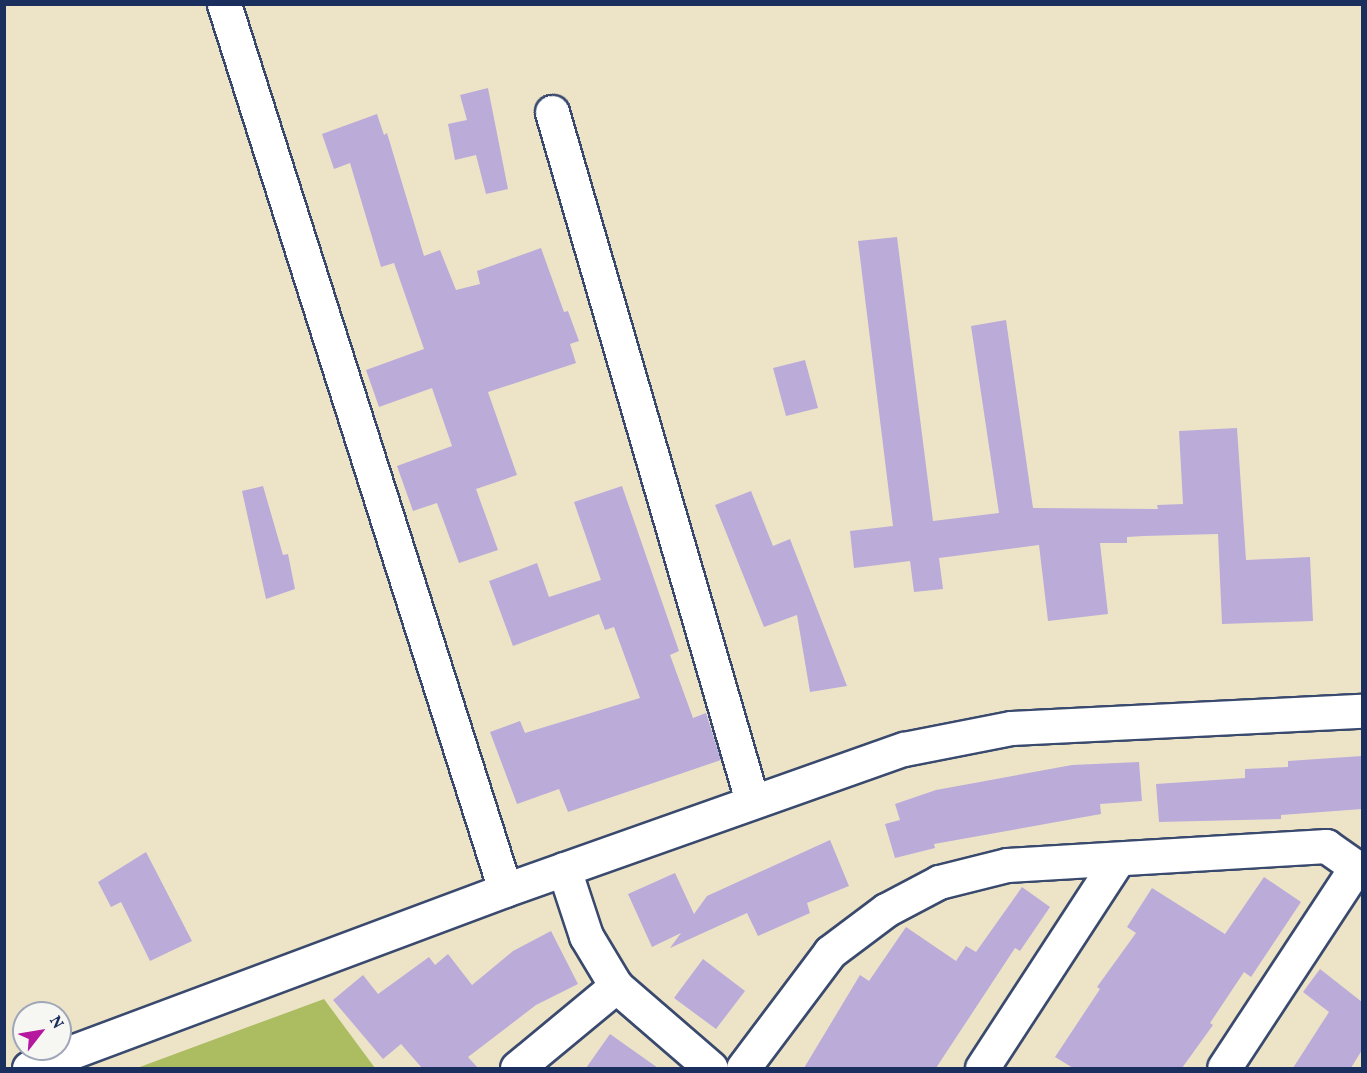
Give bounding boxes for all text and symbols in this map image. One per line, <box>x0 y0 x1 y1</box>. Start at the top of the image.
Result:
north arrow <box>12 1001 72 1061</box>
text: N <box>43 1012 68 1033</box>

